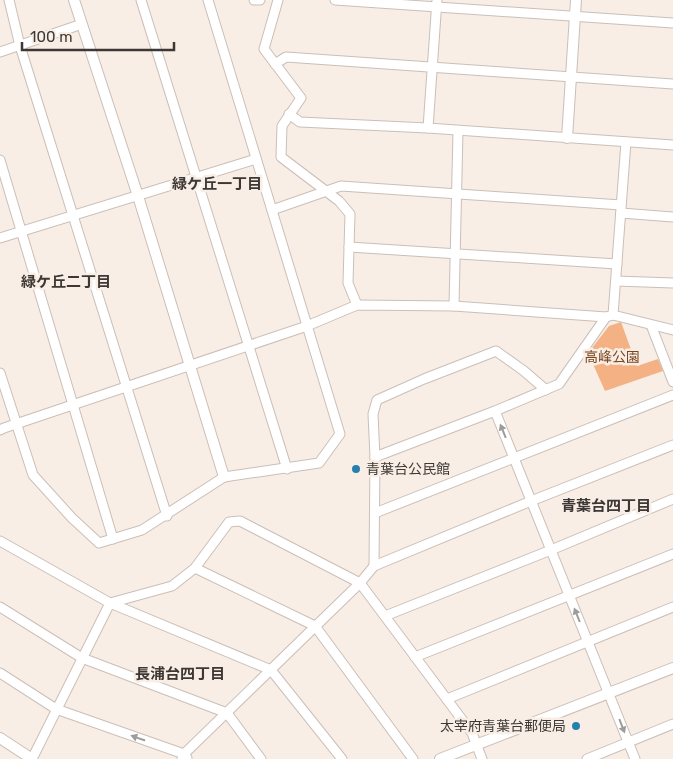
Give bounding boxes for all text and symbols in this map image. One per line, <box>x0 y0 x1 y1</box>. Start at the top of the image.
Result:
scale bar <box>22 20 175 52</box>
text: 100 m <box>30 28 72 46</box>
district label: 緑ケ丘一丁目 <box>172 175 262 193</box>
district label: 緑ケ丘二丁目 <box>21 273 111 291</box>
park label: 高峰公園 <box>584 349 640 366</box>
one-way arrow <box>499 424 507 439</box>
place label: 青葉台公民館 <box>366 461 450 478</box>
marker: 青葉台公民館 <box>350 463 362 475</box>
district label: 青葉台四丁目 <box>561 497 651 515</box>
one-way arrow <box>573 607 581 622</box>
district label: 長浦台四丁目 <box>135 665 225 683</box>
place label: 太宰府青葉台郵便局 <box>440 718 566 735</box>
one-way arrow <box>619 718 626 733</box>
marker: 太宰府青葉台郵便局 <box>570 720 582 732</box>
one-way arrow <box>130 734 145 742</box>

